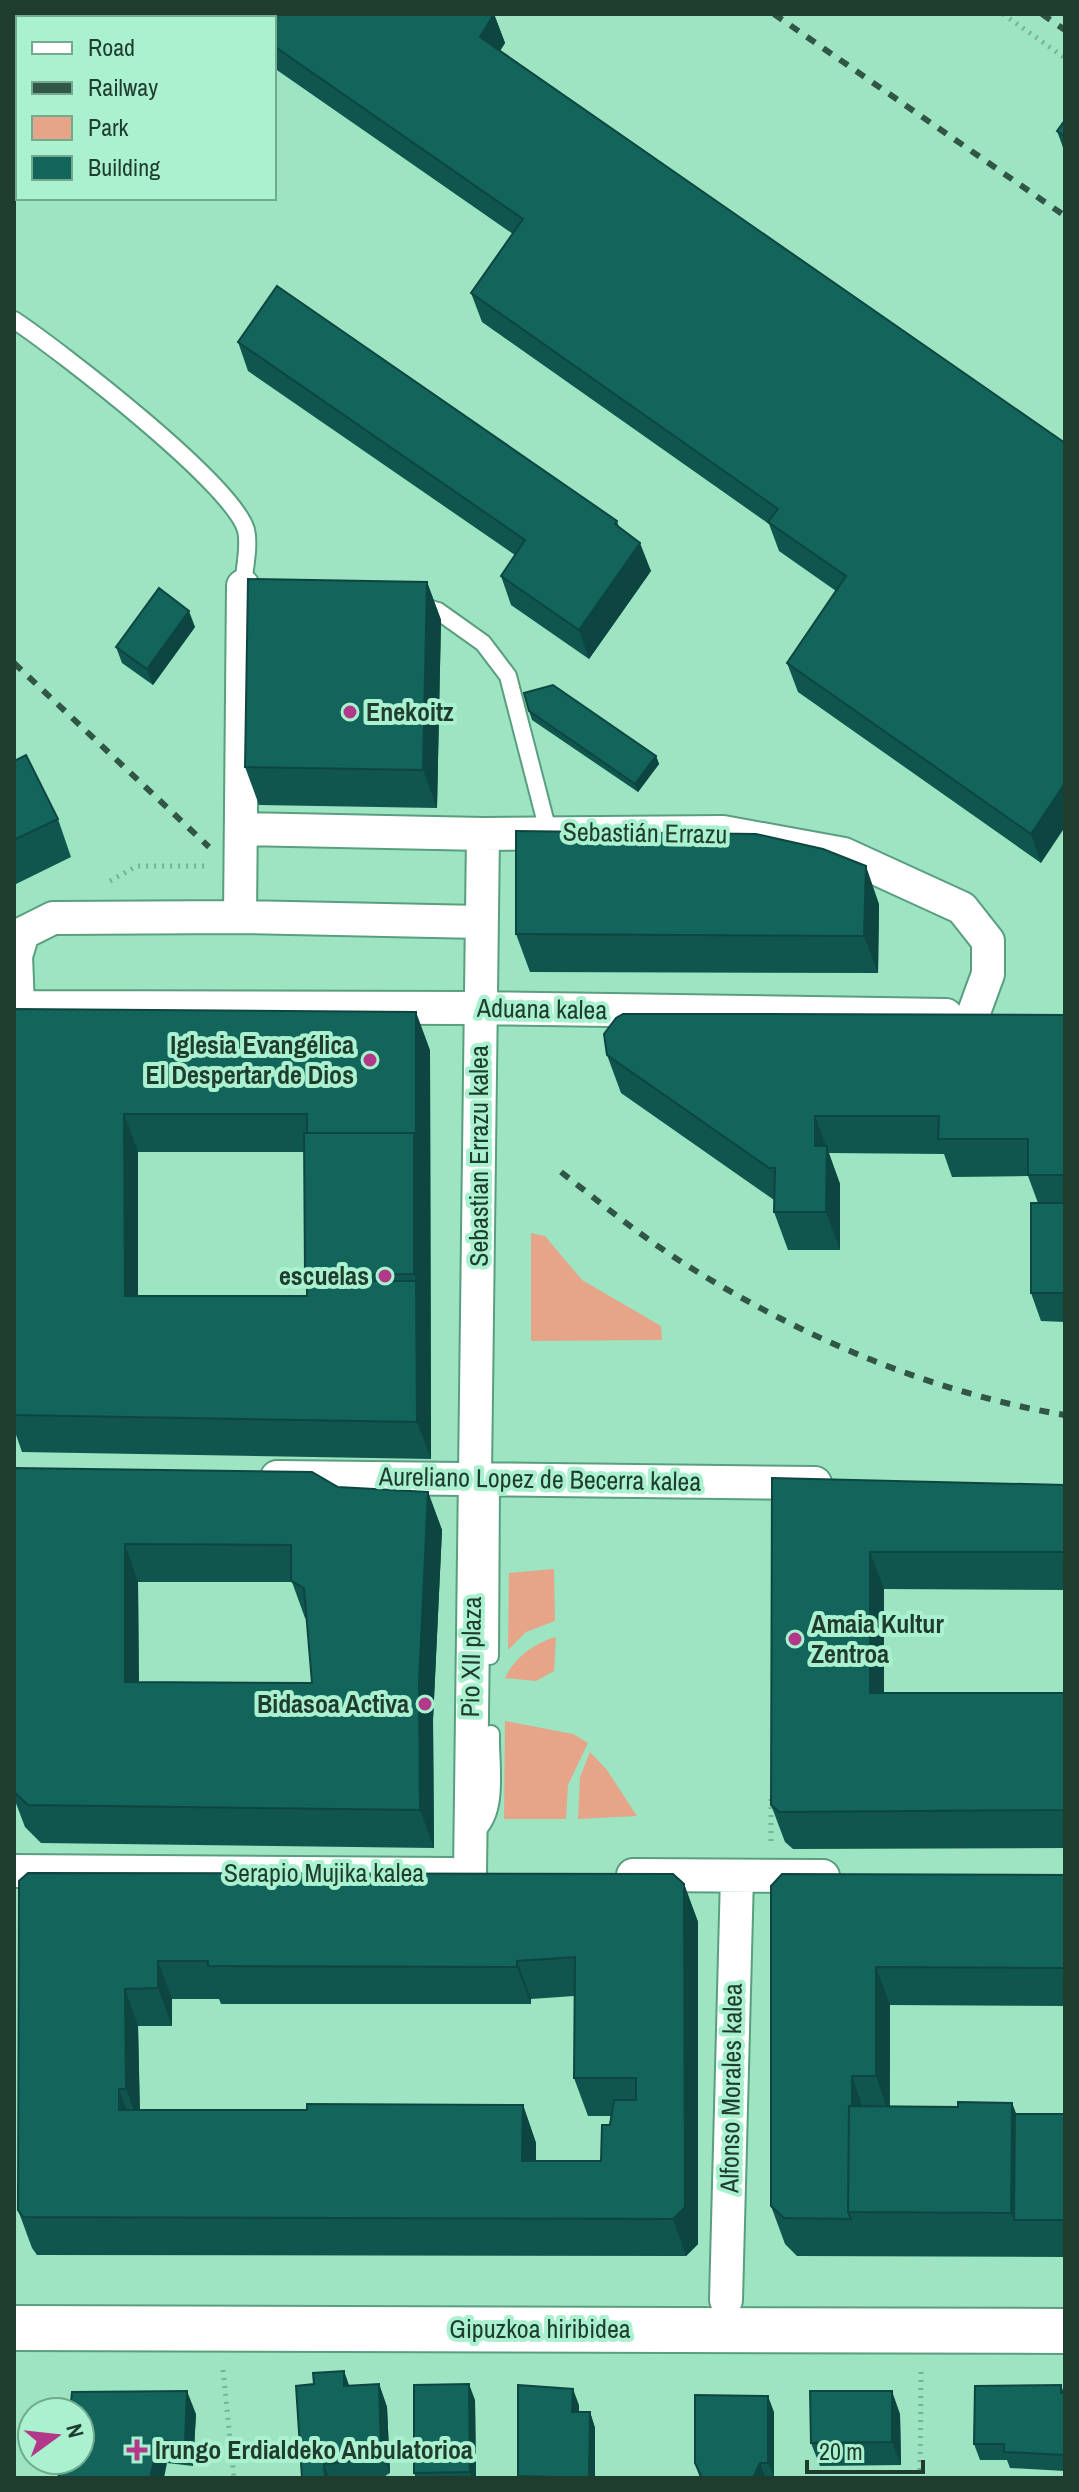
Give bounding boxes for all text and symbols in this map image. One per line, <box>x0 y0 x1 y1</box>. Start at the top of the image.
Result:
legend <box>16 16 276 200</box>
text: Road <box>88 31 135 63</box>
text: Railway <box>88 71 158 103</box>
text: Park <box>88 111 129 143</box>
text: Building <box>88 151 160 183</box>
place label: Enekoitz <box>366 694 454 729</box>
marker: Enekoitz <box>341 703 359 721</box>
street label: Sebastián Errazu <box>562 814 728 851</box>
street label: Aduana kalea <box>476 990 608 1027</box>
place label: Iglesia Evangélica El Despertar de Dios <box>145 1027 354 1092</box>
street label: Sebastian Errazu kalea <box>461 1045 496 1267</box>
marker: Iglesia Evangélica El Despertar de Dios <box>361 1051 379 1069</box>
place label: escuelas <box>279 1258 369 1293</box>
marker: escuelas <box>376 1267 394 1285</box>
street label: Aureliano Lopez de Becerra kalea <box>378 1458 702 1499</box>
street label: Pio XII plaza <box>452 1596 489 1718</box>
place label: Amaia Kultur Zentroa <box>811 1606 944 1671</box>
marker: Amaia Kultur Zentroa <box>786 1630 804 1648</box>
place label: Bidasoa Activa <box>257 1686 409 1721</box>
marker: Bidasoa Activa <box>416 1695 434 1713</box>
street label: Serapio Mujika kalea <box>224 1855 424 1890</box>
street label: Alfonso Morales kalea <box>711 1983 750 2194</box>
street label: Gipuzkoa hiribidea <box>449 2311 631 2346</box>
north arrow <box>16 2396 96 2476</box>
text: N <box>59 2421 91 2441</box>
scale bar <box>807 2424 923 2474</box>
place label: Irungo Erdialdeko Anbulatorioa <box>155 2432 473 2467</box>
text: 20 m <box>819 2435 863 2467</box>
marker: Irungo Erdialdeko Anbulatorioa <box>126 2439 148 2461</box>

